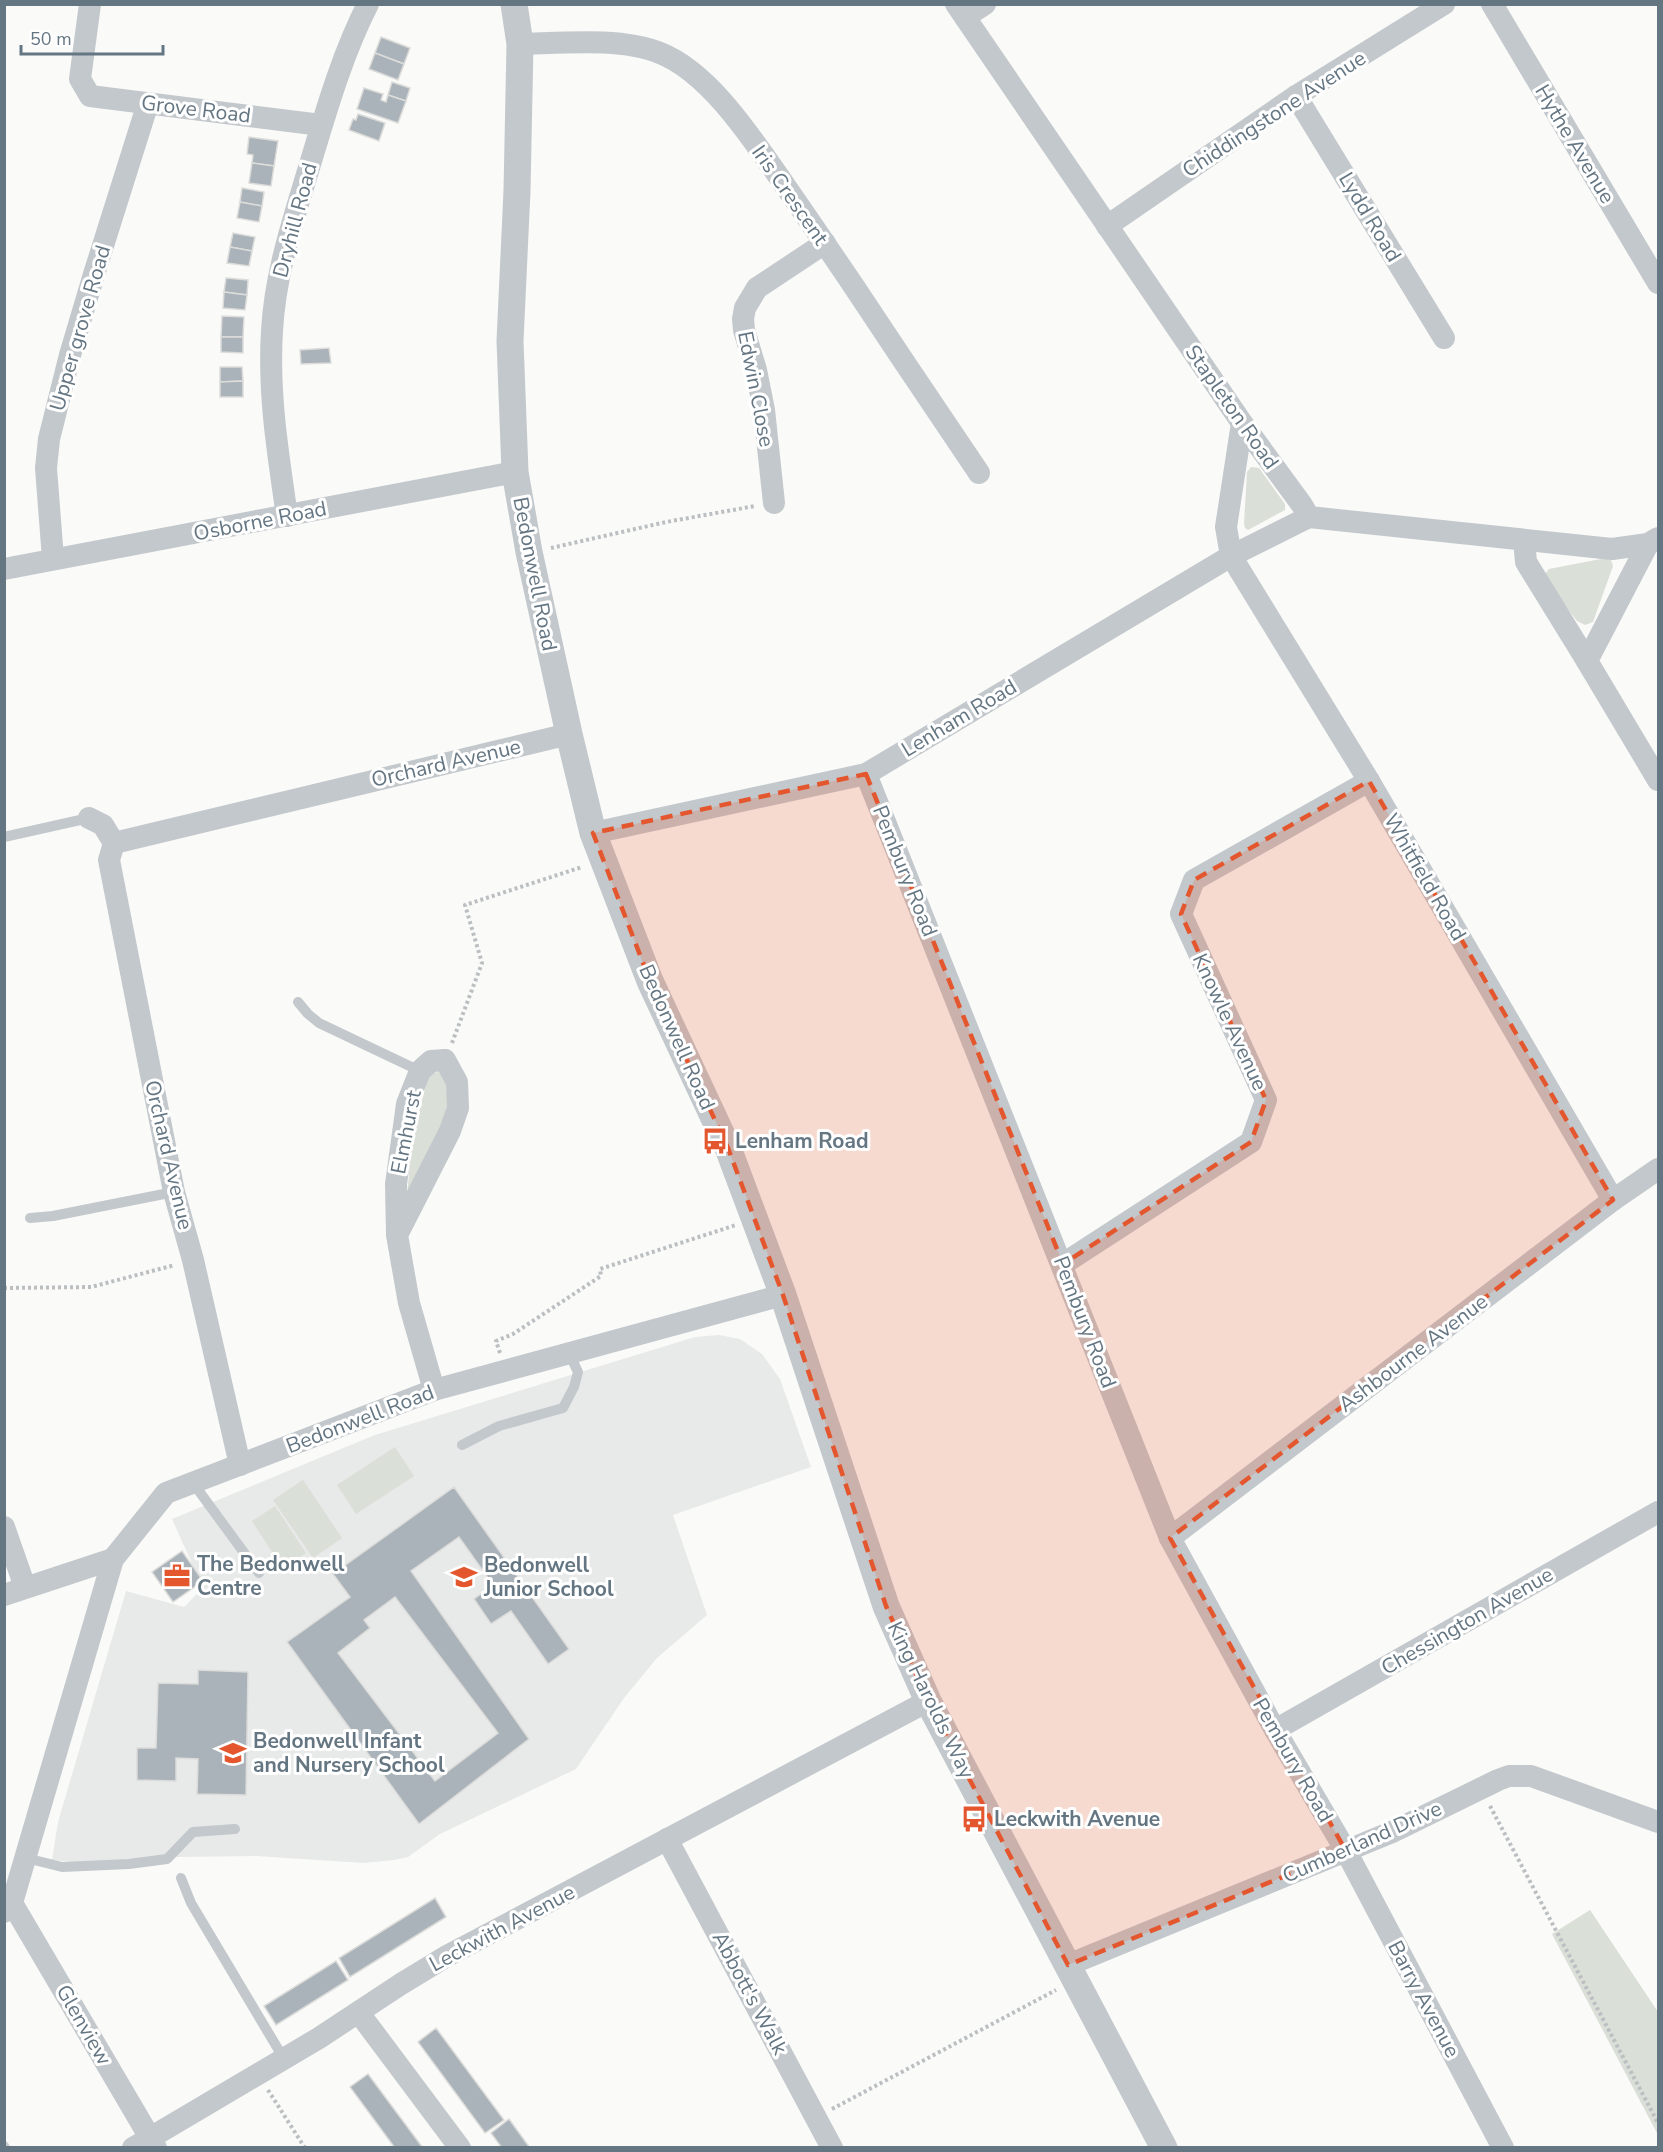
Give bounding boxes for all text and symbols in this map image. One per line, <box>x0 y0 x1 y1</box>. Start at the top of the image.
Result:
scale bar <box>21 18 164 56</box>
text: 50 m <box>30 27 72 51</box>
street label: Chiddingstone Avenue <box>1177 44 1371 184</box>
street label: Hythe Avenue <box>1528 79 1622 209</box>
street label: Grove Road <box>140 88 252 130</box>
street label: Iris Crescent <box>745 139 835 251</box>
street label: Dryhill Road <box>266 159 324 281</box>
street label: Lydd Road <box>1332 167 1408 267</box>
street label: Upper grove Road <box>43 242 117 414</box>
street label: Edwin Close <box>731 329 781 449</box>
street label: Stapleton Road <box>1179 339 1285 475</box>
street label: Osborne Road <box>191 494 329 548</box>
street label: Bedonwell Road <box>506 495 564 653</box>
street label: Lenham Road <box>896 673 1022 763</box>
street label: Orchard Avenue <box>368 732 524 794</box>
street label: Pembury Road <box>866 801 944 941</box>
street label: Whitfield Road <box>1377 808 1473 946</box>
street label: Knowle Avenue <box>1186 949 1274 1095</box>
street label: Bedonwell Road <box>632 960 722 1114</box>
street label: Orchard Avenue <box>138 1077 200 1233</box>
street label: Elmhurst <box>384 1087 428 1176</box>
bus stop icon: Lenham Road <box>700 1126 730 1156</box>
place label: Lenham Road <box>735 1127 869 1155</box>
street label: Pembury Road <box>1047 1252 1123 1392</box>
street label: Ashbourne Avenue <box>1333 1288 1493 1418</box>
street label: Bedonwell Road <box>282 1378 438 1460</box>
place label: The Bedonwell Centre <box>197 1550 345 1602</box>
place label: Bedonwell Junior School <box>483 1551 614 1603</box>
street label: Chessington Avenue <box>1376 1560 1558 1682</box>
office icon: The Bedonwell Centre <box>162 1561 192 1591</box>
school or university icon: Bedonwell Junior School <box>449 1562 479 1592</box>
street label: King Harolds Way <box>881 1617 981 1783</box>
street label: Pembury Road <box>1246 1693 1340 1827</box>
place label: Bedonwell Infant and Nursery School <box>253 1727 445 1779</box>
school or university icon: Bedonwell Infant and Nursery School <box>218 1738 248 1768</box>
street label: Cumberland Drive <box>1278 1794 1446 1890</box>
bus stop icon: Leckwith Avenue <box>959 1804 989 1834</box>
place label: Leckwith Avenue <box>994 1805 1160 1833</box>
street label: Leckwith Avenue <box>424 1878 580 1978</box>
street label: Abbott's Walk <box>706 1927 794 2060</box>
street label: Barry Avenue <box>1381 1936 1467 2062</box>
street label: Glenview <box>50 1980 118 2071</box>

